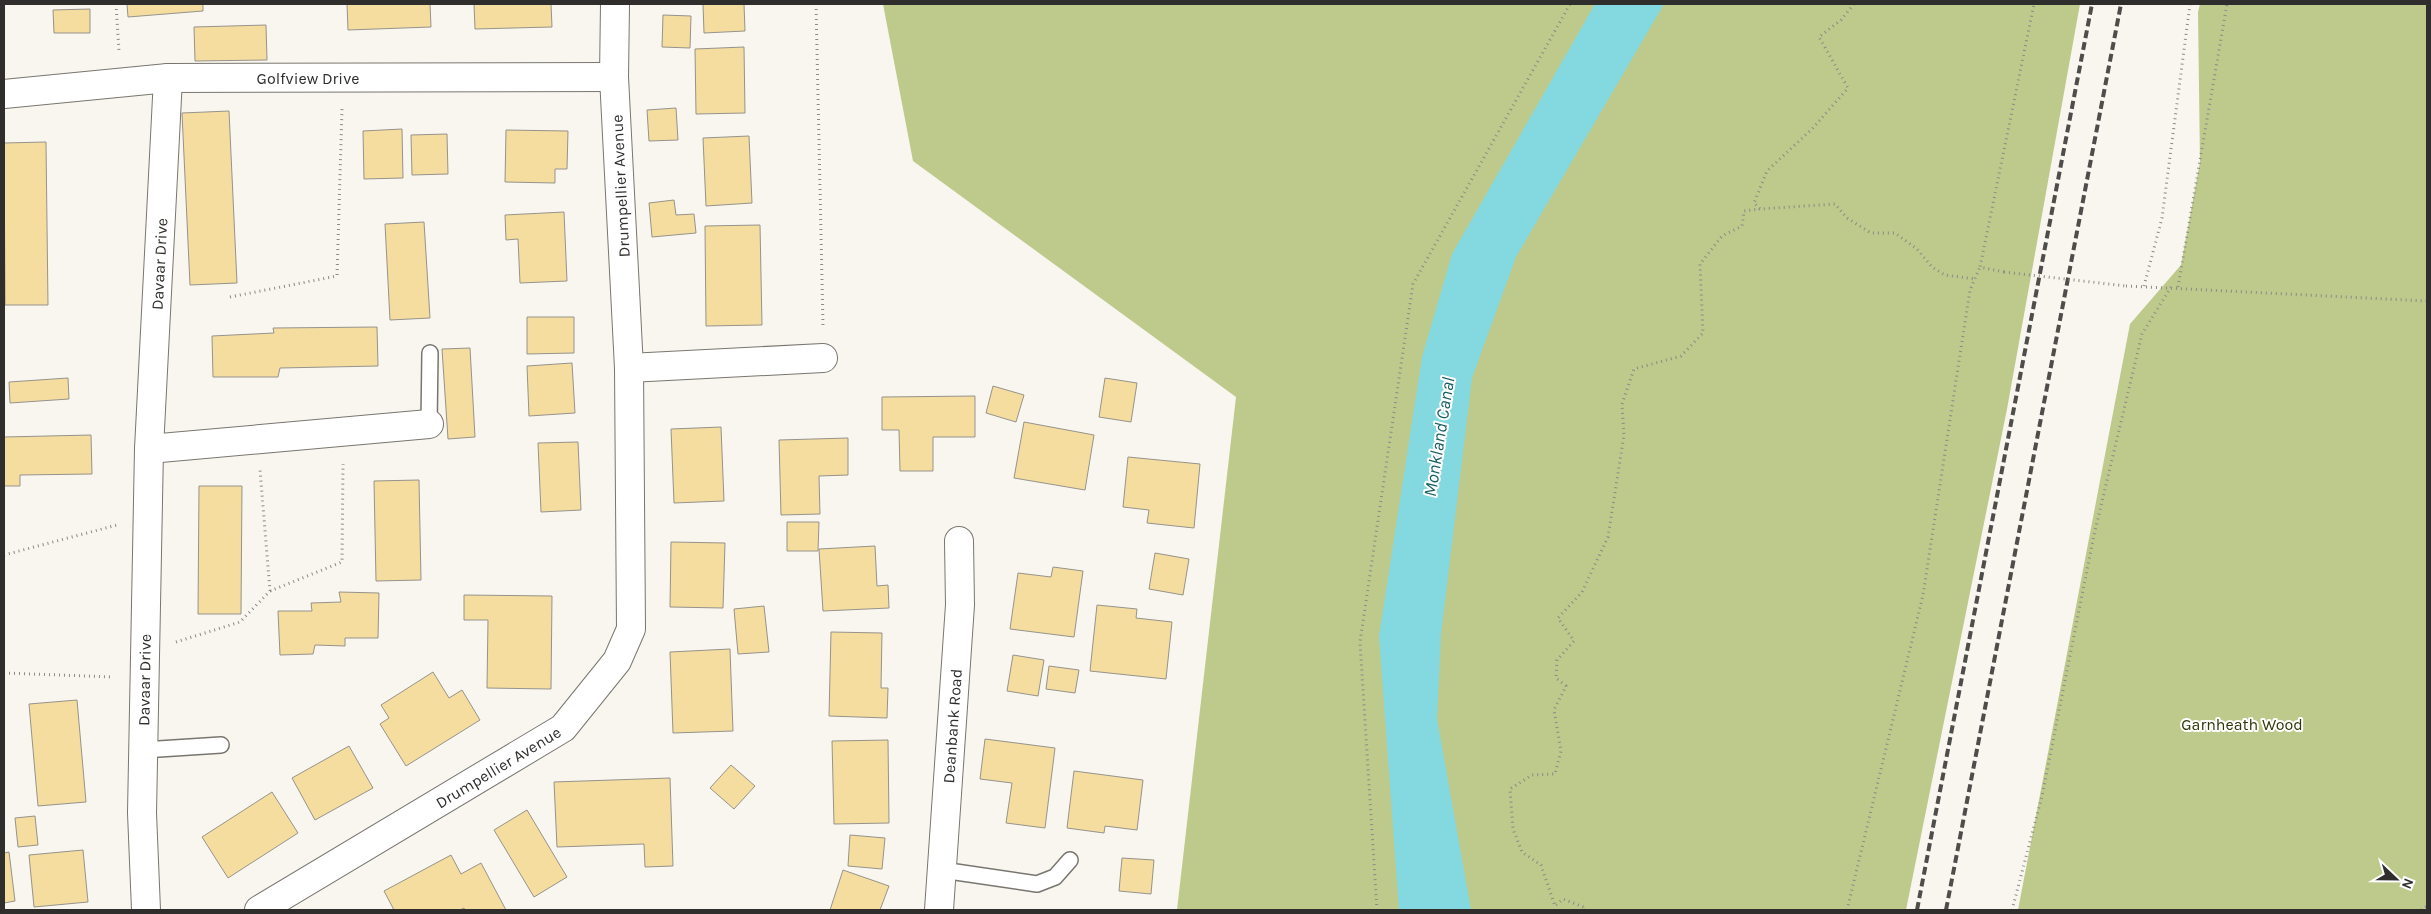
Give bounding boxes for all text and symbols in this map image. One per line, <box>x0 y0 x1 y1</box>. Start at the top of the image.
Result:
street label: Golfview Drive <box>257 69 359 88</box>
street label: Drumpellier Avenue <box>607 114 634 258</box>
street label: Davaar Drive <box>148 218 171 310</box>
water label: Monkland Canal <box>1419 375 1459 498</box>
street label: Davaar Drive <box>134 634 155 726</box>
street label: Deanbank Road <box>939 668 966 784</box>
park label: Garnheath Wood <box>2181 715 2303 734</box>
street label: Drumpellier Avenue <box>432 723 564 812</box>
north arrow <box>2371 854 2421 904</box>
text: N <box>2398 876 2417 892</box>

